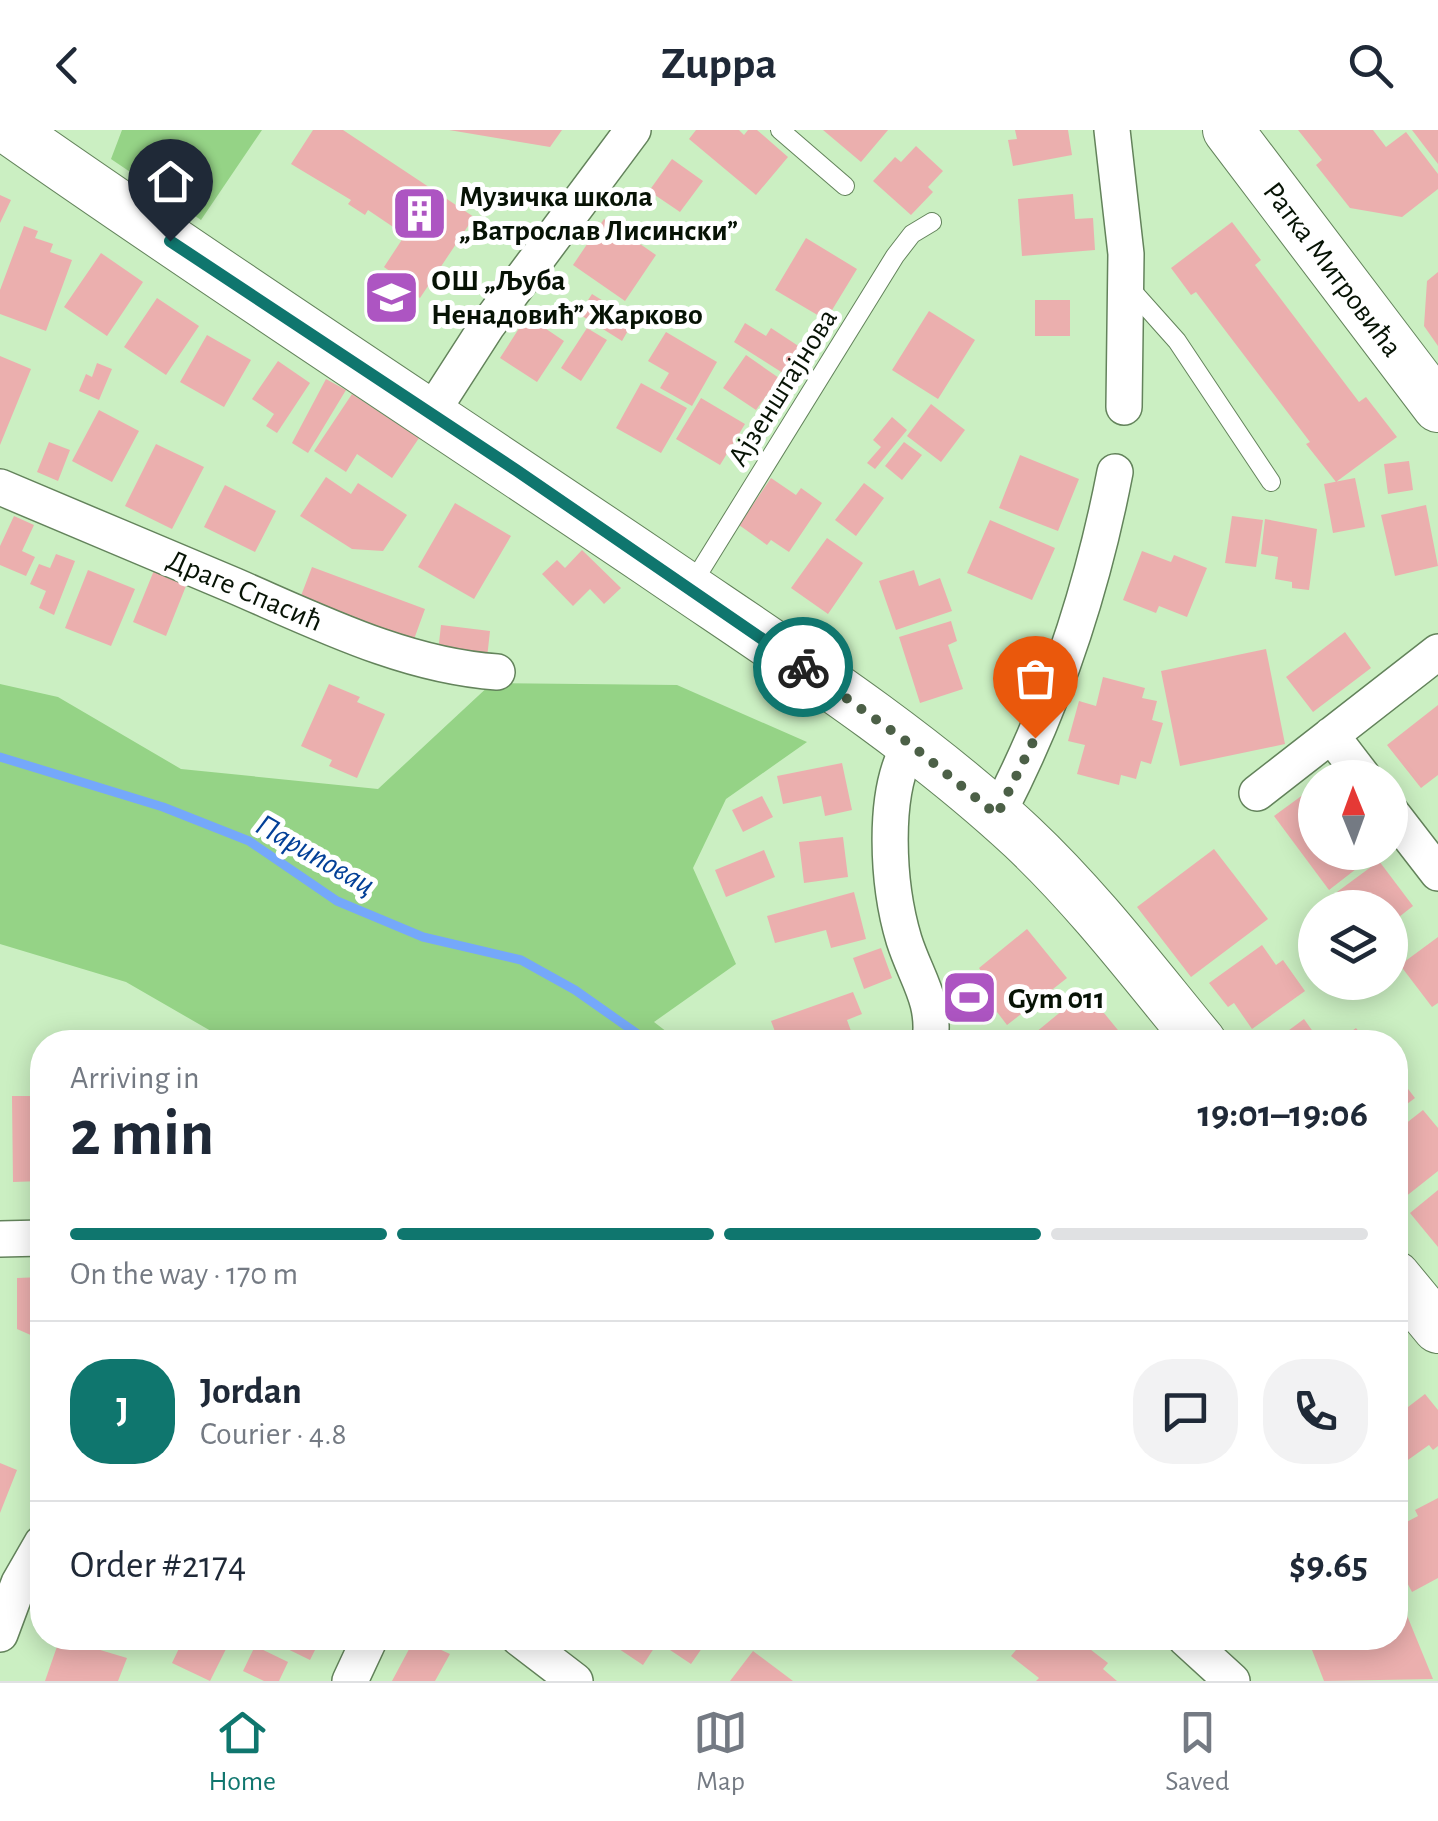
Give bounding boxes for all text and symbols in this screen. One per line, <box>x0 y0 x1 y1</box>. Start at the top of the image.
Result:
icon: back <box>40 38 95 93</box>
icon: search <box>1343 38 1398 93</box>
text: Zuppa <box>661 42 777 87</box>
pin <box>128 139 213 242</box>
icon: home <box>143 154 198 209</box>
street label: Ратка Митровића <box>1257 177 1407 363</box>
place label: Музичка школа „Ватрослав Лисински” <box>459 182 738 246</box>
building icon: Музичка школа „Ватрослав Лисински” <box>390 183 450 243</box>
place label: ОШ „Љуба Ненадовић” Жарково <box>431 266 703 330</box>
school or university icon: ОШ „Љуба Ненадовић” Жарково <box>362 267 422 327</box>
street label: Ајзенштајнова <box>723 304 843 471</box>
street label: Драге Спасић <box>163 545 327 637</box>
courier <box>753 617 853 717</box>
pin <box>993 636 1078 739</box>
icon: bike <box>776 640 831 695</box>
icon: bag <box>1008 651 1063 706</box>
north arrow <box>1298 760 1408 870</box>
map controls <box>1298 760 1408 1000</box>
water label: Париповац <box>250 808 380 902</box>
button: layers <box>1298 890 1408 1000</box>
sports icon: Gym 011 <box>939 968 999 1028</box>
place label: Gym 011 <box>1008 984 1105 1014</box>
text: Arriving in <box>70 1062 199 1094</box>
text: 19:01–19:06 <box>1197 1096 1368 1134</box>
text: 2 min <box>70 1102 214 1167</box>
text: On the way · 170 m <box>70 1258 298 1290</box>
button: chat <box>1133 1359 1238 1464</box>
button: phone <box>1263 1359 1368 1464</box>
text: Jordan <box>200 1373 302 1411</box>
text: J <box>116 1392 129 1430</box>
text: Courier · 4.8 <box>200 1418 347 1450</box>
text: Order #2174 <box>70 1547 246 1585</box>
text: $9.65 <box>1289 1547 1368 1585</box>
tab: Home <box>209 1705 276 1799</box>
tab: Map <box>693 1705 748 1799</box>
tab: Saved <box>1165 1705 1229 1799</box>

